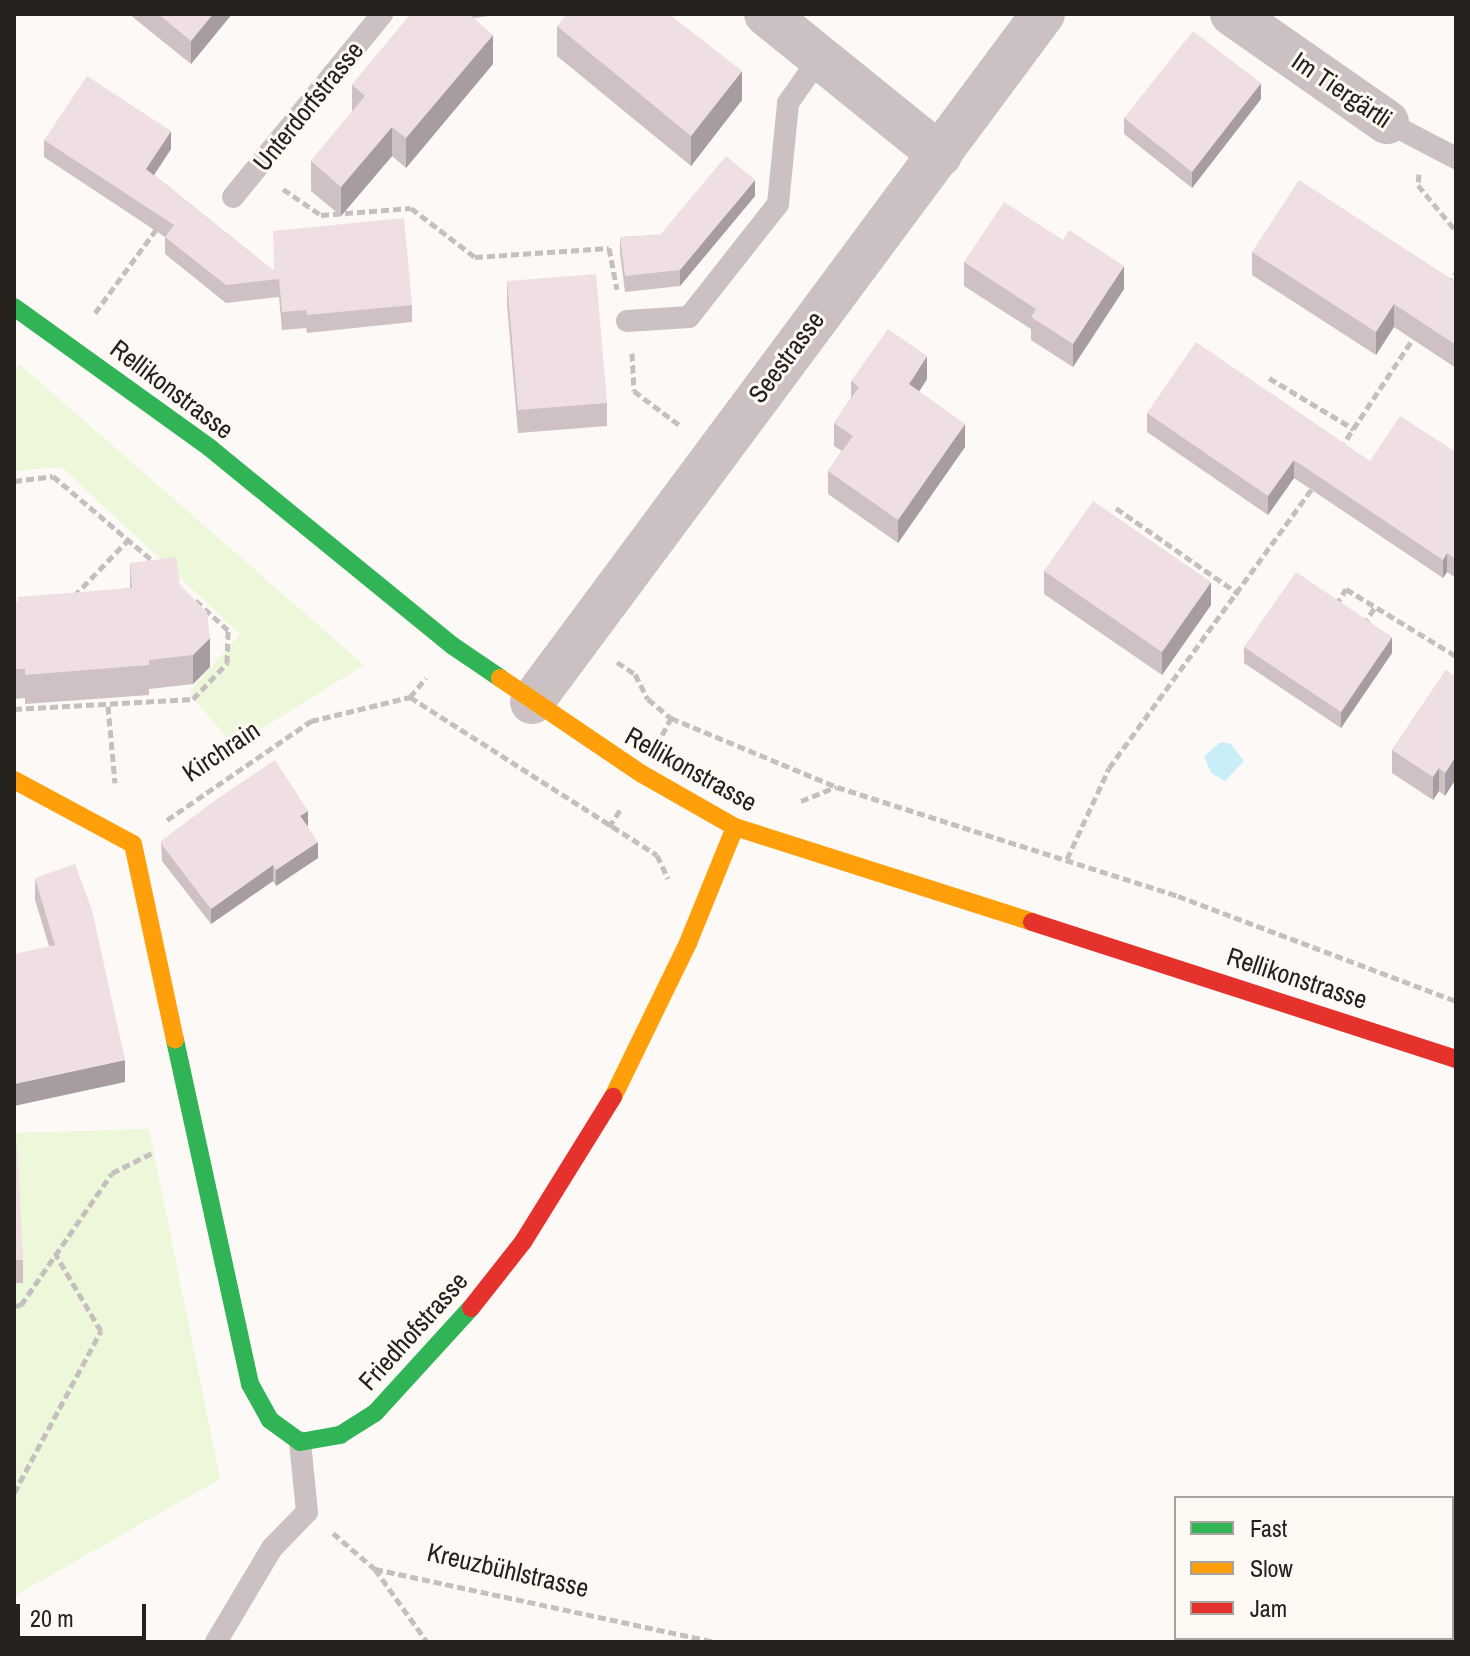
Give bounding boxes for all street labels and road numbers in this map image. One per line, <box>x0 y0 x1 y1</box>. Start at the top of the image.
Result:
street label: Unterdorfstrasse <box>246 35 370 177</box>
street label: Im Tiergärtli <box>1286 45 1398 135</box>
street label: Seestrasse <box>741 305 831 409</box>
street label: Rellikonstrasse <box>104 333 240 445</box>
street label: Kirchrain <box>176 714 266 788</box>
street label: Rellikonstrasse <box>620 720 762 818</box>
street label: Rellikonstrasse <box>1223 941 1371 1015</box>
street label: Friedhofstrasse <box>352 1266 474 1396</box>
street label: Kreuzbühlstrasse <box>424 1536 592 1604</box>

